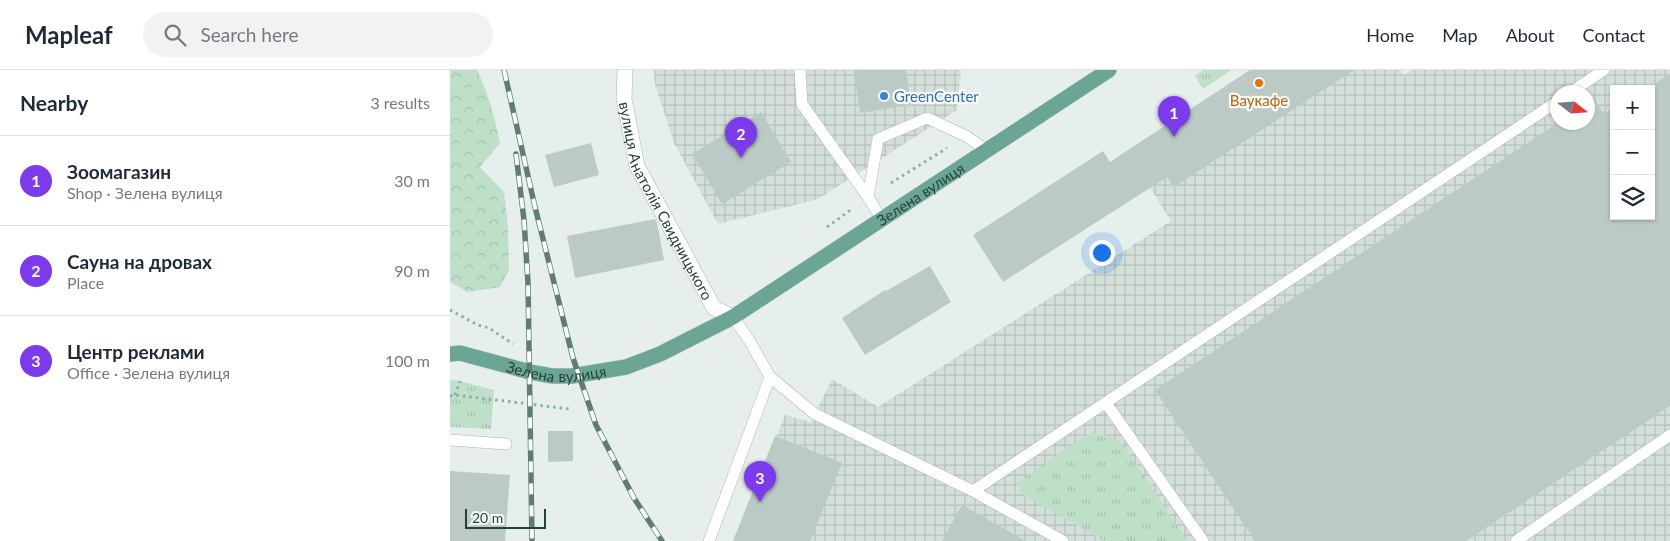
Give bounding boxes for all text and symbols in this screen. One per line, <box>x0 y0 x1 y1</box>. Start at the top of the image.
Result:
search box <box>143 12 493 57</box>
text: Mapleaf <box>25 20 113 49</box>
icon: search <box>161 21 189 49</box>
text: Search here <box>201 23 299 46</box>
text: Home <box>1366 24 1414 46</box>
text: Map <box>1442 24 1478 46</box>
text: About <box>1506 24 1555 46</box>
text: Contact <box>1583 24 1645 46</box>
marker: Ваукафе <box>1253 77 1265 89</box>
north arrow <box>1550 85 1595 130</box>
map controls <box>1610 85 1655 220</box>
button: + <box>1610 85 1655 130</box>
place label: GreenCenter <box>894 87 979 105</box>
text: Nearby <box>20 90 88 115</box>
marker: GreenCenter <box>878 90 890 102</box>
place label: Ваукафе <box>1230 91 1288 109</box>
text: 3 results <box>370 93 430 112</box>
pin: 1 <box>1158 96 1190 137</box>
street label: вулиця Анатолія Свидницького <box>616 100 717 303</box>
pin: 2 <box>725 117 757 158</box>
button: − <box>1610 130 1655 175</box>
street label: Зелена вулиця <box>873 159 967 229</box>
text: Зоомагазин <box>67 160 171 183</box>
text: 1 <box>31 171 41 190</box>
text: 30 m <box>394 171 430 190</box>
button: layers <box>1610 175 1655 220</box>
text: Shop · Зелена вулиця <box>67 183 223 202</box>
your location <box>1089 240 1115 266</box>
text: Сауна на дровах <box>67 250 212 273</box>
text: 2 <box>31 261 41 280</box>
text: 90 m <box>394 261 430 280</box>
text: Place <box>67 273 104 292</box>
text: Центр реклами <box>67 340 205 363</box>
text: 3 <box>31 351 41 370</box>
text: 100 m <box>385 351 430 370</box>
street label: Зелена вулиця <box>504 357 608 385</box>
text: Office · Зелена вулиця <box>67 363 230 382</box>
pin: 3 <box>744 461 776 502</box>
scale bar <box>465 506 546 529</box>
text: 20 m <box>472 509 503 526</box>

